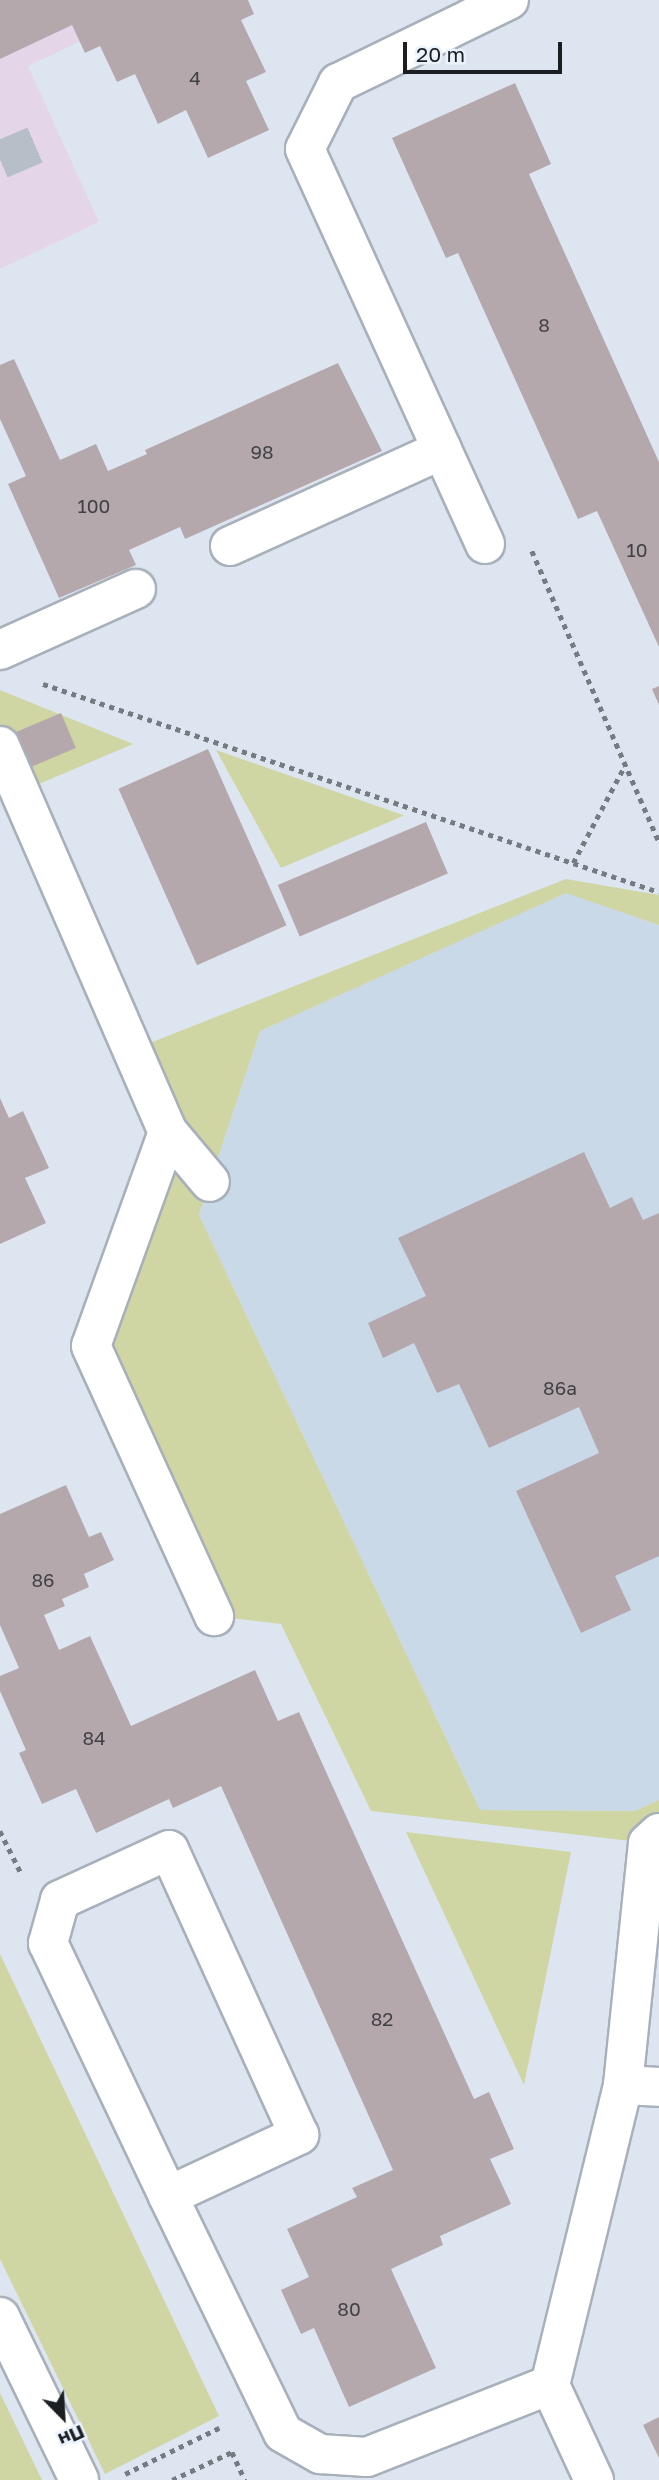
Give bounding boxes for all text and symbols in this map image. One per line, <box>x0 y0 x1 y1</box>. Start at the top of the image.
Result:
scale bar <box>407 28 566 72</box>
text: 20 m <box>416 41 465 67</box>
house number: 4 <box>189 67 201 89</box>
house number: 8 <box>538 314 550 336</box>
house number: 98 <box>250 441 274 463</box>
house number: 100 <box>78 495 110 517</box>
house number: 10 <box>627 539 647 561</box>
house number: 86а <box>543 1377 577 1399</box>
house number: 86 <box>31 1569 55 1591</box>
house number: 84 <box>82 1727 106 1749</box>
house number: 82 <box>371 2008 393 2030</box>
house number: 80 <box>337 2298 361 2320</box>
north arrow <box>28 2382 98 2452</box>
text: Пн <box>55 2421 88 2452</box>

